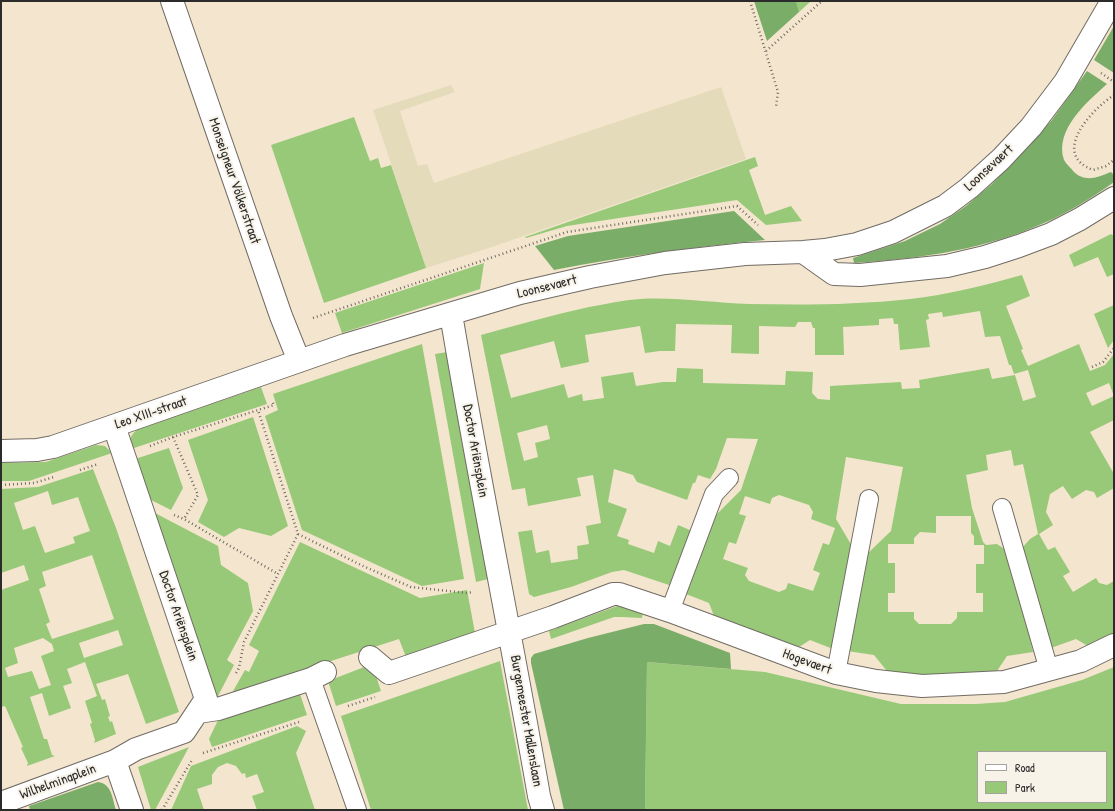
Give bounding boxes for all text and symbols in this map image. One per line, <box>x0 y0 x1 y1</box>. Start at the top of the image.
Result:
street label: Monseigneur Völkerstraat <box>205 116 263 246</box>
street label: Loonsevaert <box>961 141 1017 195</box>
street label: Loonsevaert <box>516 272 578 302</box>
street label: Leo XIII-straat <box>113 393 189 433</box>
street label: Doctor Ariënsplein <box>459 403 491 499</box>
street label: Doctor Ariënsplein <box>155 569 201 663</box>
street label: Hogevaert <box>780 645 834 679</box>
street label: Burgemeester Mallenslaan <box>506 654 546 788</box>
legend <box>977 751 1107 803</box>
text: Road <box>1015 759 1035 776</box>
street label: Wilhelminaplein <box>18 760 98 804</box>
text: Park <box>1015 779 1035 796</box>

